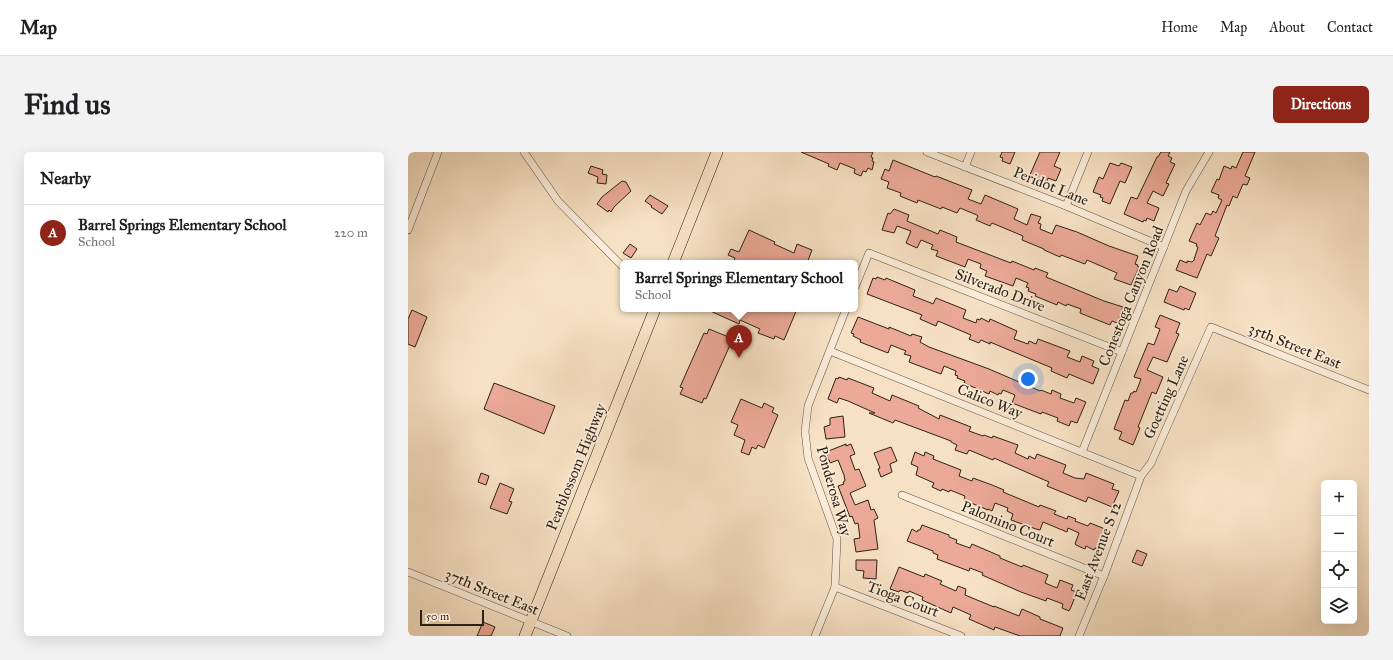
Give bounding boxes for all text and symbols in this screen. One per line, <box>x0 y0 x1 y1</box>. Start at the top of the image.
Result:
text: Map <box>20 16 57 39</box>
text: Home <box>1161 19 1198 36</box>
text: Map <box>1220 19 1247 36</box>
text: About <box>1269 19 1305 36</box>
text: Contact <box>1327 19 1373 36</box>
button: Directions <box>1273 86 1369 123</box>
text: Find us <box>24 87 110 122</box>
street label: Peridot Lane <box>1011 163 1091 209</box>
text: Nearby <box>40 168 91 189</box>
text: Barrel Springs Elementary School <box>78 216 287 234</box>
street label: Conestoga Canyon Road <box>1095 223 1168 369</box>
text: A <box>49 225 57 241</box>
text: 220 m <box>334 225 368 241</box>
text: School <box>78 234 115 250</box>
popup <box>620 260 858 312</box>
street label: Silverado Drive <box>952 265 1048 315</box>
text: Barrel Springs Elementary School <box>635 269 843 287</box>
text: School <box>635 287 672 303</box>
street label: 35th Street East <box>1246 319 1345 373</box>
pin: A <box>726 325 752 358</box>
street label: Goetting Lane <box>1140 352 1192 442</box>
your location <box>1018 369 1038 389</box>
street label: Calico Way <box>955 380 1026 423</box>
street label: Pearblossom Highway <box>542 400 610 533</box>
street label: Ponderosa Way <box>813 444 856 539</box>
map controls <box>1321 480 1357 624</box>
button: + <box>1321 480 1357 516</box>
street label: Palomino Court <box>959 497 1058 551</box>
street label: East Avenue S 12 <box>1071 498 1125 603</box>
button: − <box>1321 516 1357 552</box>
button: locate <box>1321 552 1357 588</box>
street label: 37th Street East <box>443 565 542 619</box>
street label: Tioga Court <box>865 577 942 621</box>
button: layers <box>1321 588 1357 624</box>
scale bar <box>420 608 484 627</box>
text: 50 m <box>426 610 449 623</box>

